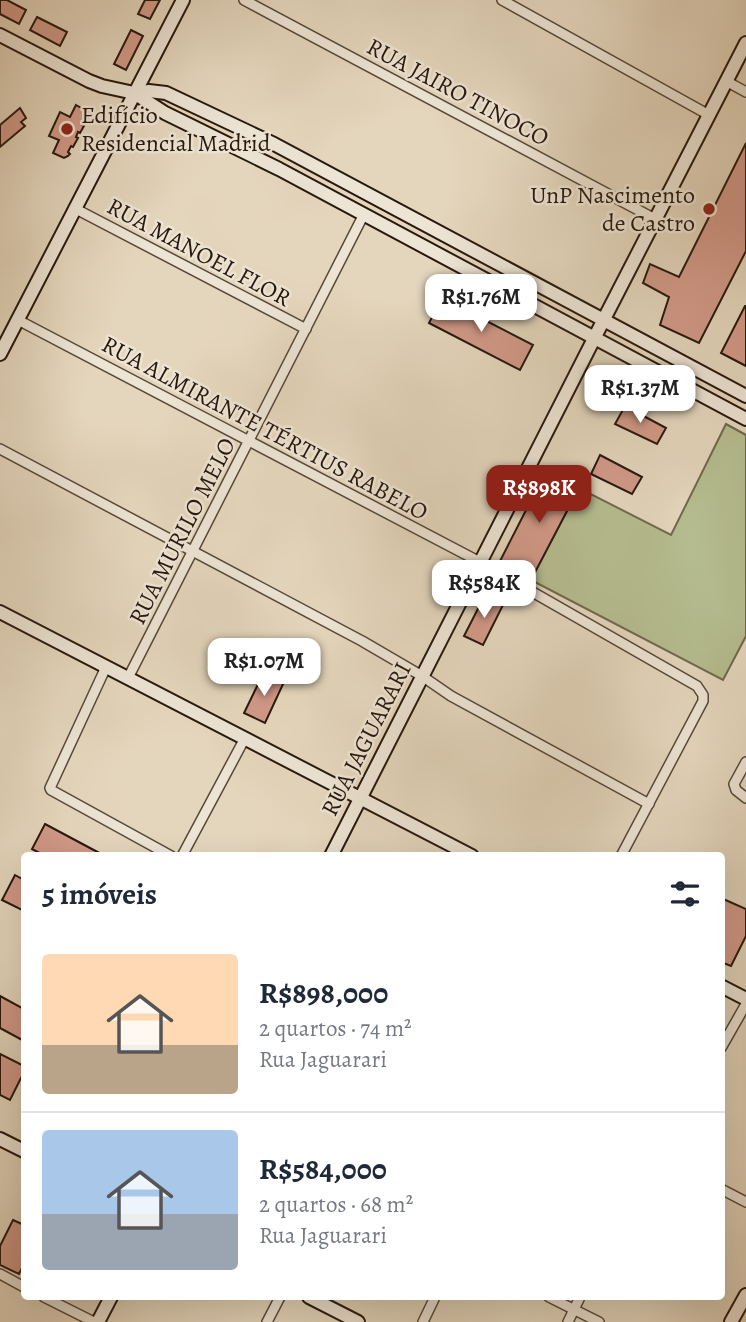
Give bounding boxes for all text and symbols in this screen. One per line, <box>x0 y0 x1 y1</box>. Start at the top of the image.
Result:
street label: RUA JAIRO TINOCO <box>361 30 555 154</box>
place label: Edifício Residencial Madrid <box>81 99 271 159</box>
marker: Edifício Residencial Madrid <box>59 121 75 137</box>
place label: UnP Nascimento de Castro <box>530 179 695 239</box>
street label: RUA MANOEL FLOR <box>101 190 297 314</box>
marker: UnP Nascimento de Castro <box>701 201 717 217</box>
pin: R$1.76M <box>416 274 546 334</box>
text: R$1.76M <box>441 281 521 312</box>
street label: RUA ALMIRANTE TÉRTIUS RABELO <box>96 328 434 528</box>
pin: R$1.37M <box>575 366 705 425</box>
text: R$1.37M <box>600 372 680 403</box>
street label: RUA MURILO MELO <box>121 432 243 630</box>
pin: R$898K <box>482 466 596 525</box>
text: R$898K <box>502 472 576 503</box>
pin: R$584K <box>427 560 541 620</box>
text: R$584K <box>448 567 520 598</box>
pin: R$1.07M <box>199 638 329 698</box>
text: R$1.07M <box>224 645 304 676</box>
street label: RUA JAGUARARI <box>313 657 419 821</box>
text: 5 imóveis <box>42 874 157 914</box>
icon: filters <box>666 875 704 913</box>
text: R$898,000 <box>259 973 388 1013</box>
icon: home <box>98 982 182 1066</box>
text: 2 quartos · 74 m² <box>259 1013 412 1044</box>
text: Rua Jaguarari <box>259 1044 387 1075</box>
text: R$584,000 <box>259 1149 387 1189</box>
icon: home <box>98 1158 182 1242</box>
text: 2 quartos · 68 m² <box>259 1189 413 1220</box>
text: Rua Jaguarari <box>259 1220 387 1251</box>

